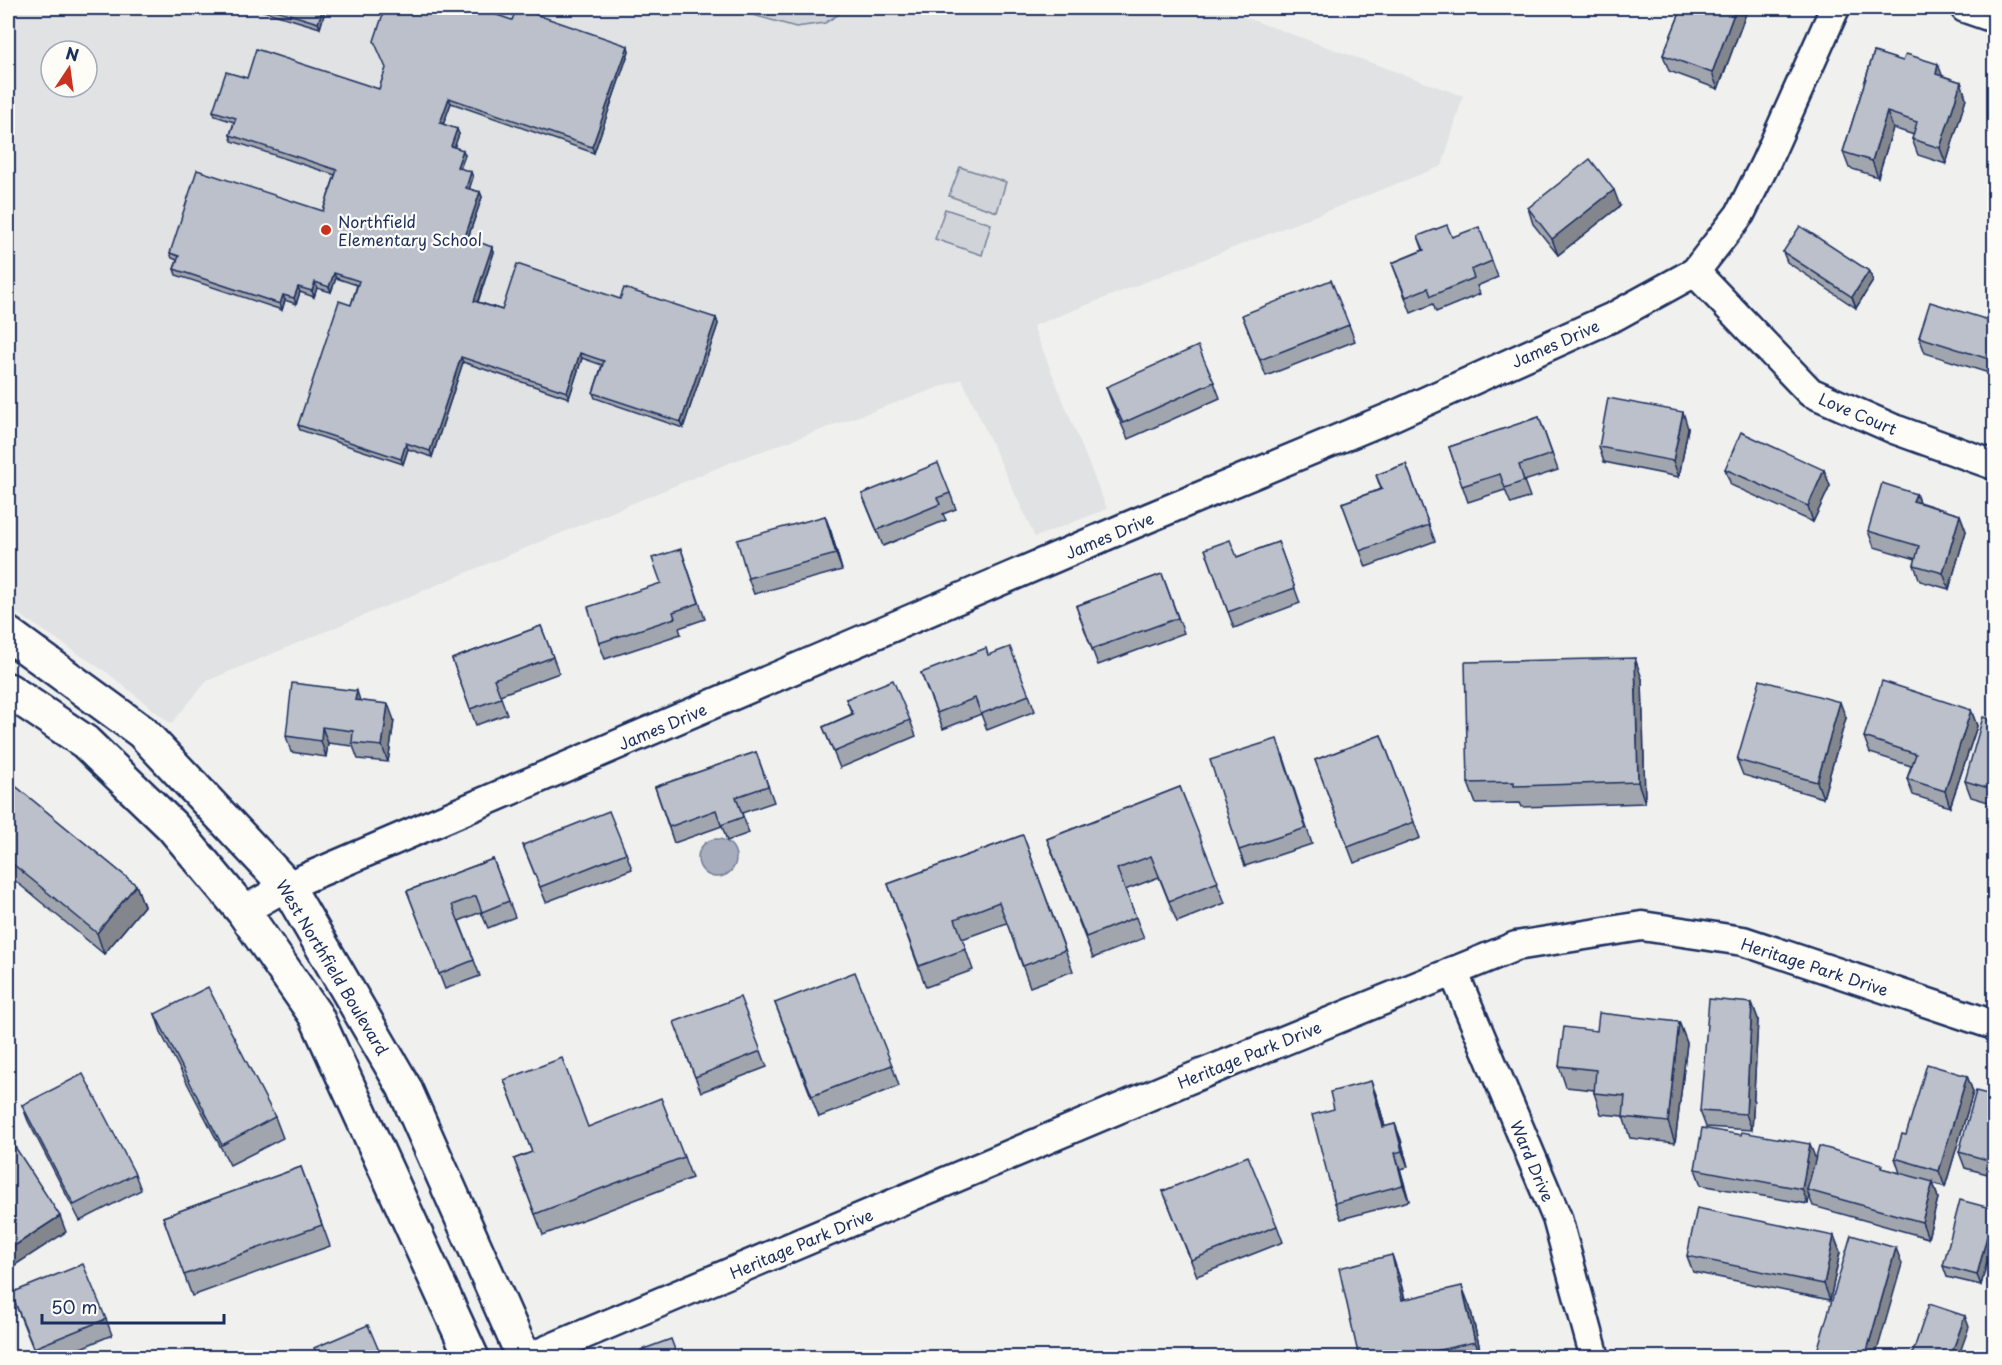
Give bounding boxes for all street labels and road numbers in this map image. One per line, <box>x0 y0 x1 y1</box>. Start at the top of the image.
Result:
street label: James Drive <box>1507 313 1603 373</box>
street label: Love Court <box>1815 386 1901 440</box>
street label: James Drive <box>1061 506 1157 564</box>
street label: James Drive <box>614 697 710 755</box>
street label: West Northfield Boulevard <box>271 875 395 1059</box>
street label: Heritage Park Drive <box>1738 931 1892 1001</box>
street label: Heritage Park Drive <box>1173 1014 1325 1094</box>
street label: Ward Drive <box>1505 1117 1561 1206</box>
street label: Heritage Park Drive <box>726 1202 877 1284</box>

